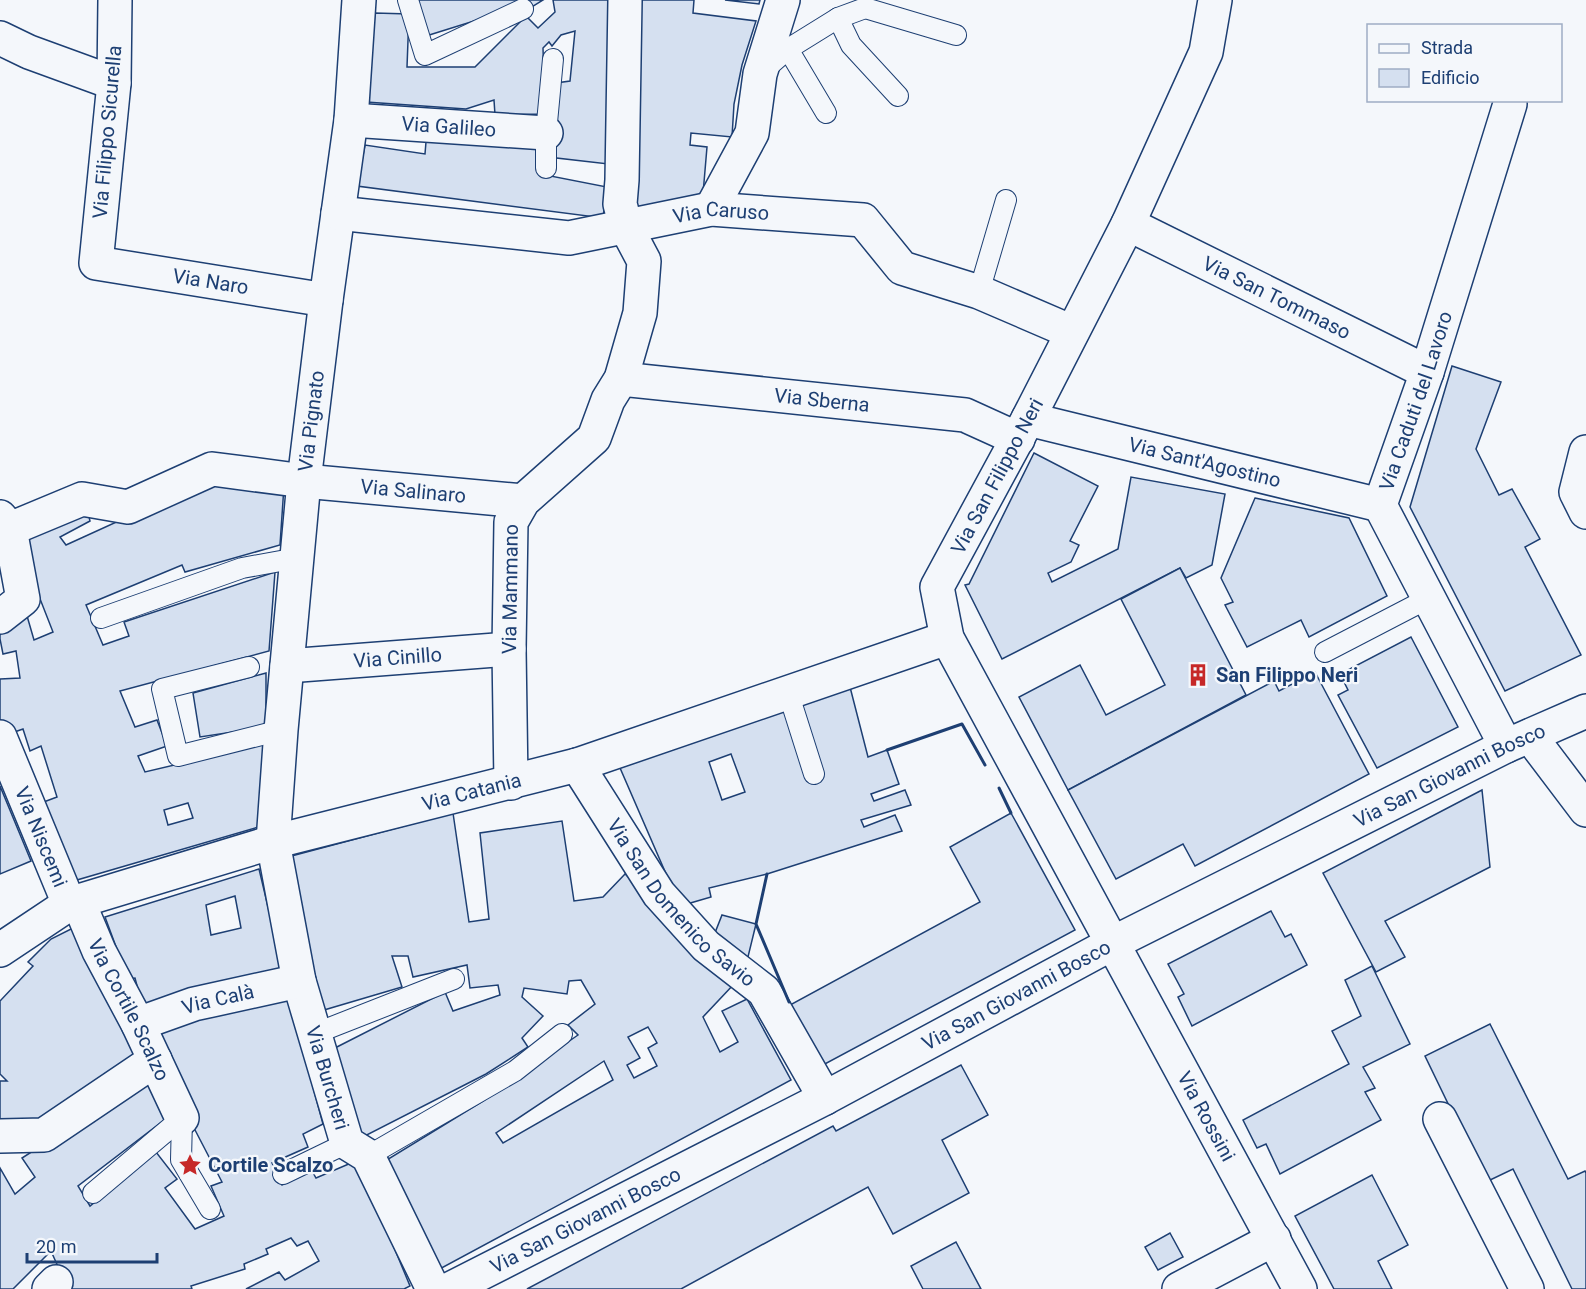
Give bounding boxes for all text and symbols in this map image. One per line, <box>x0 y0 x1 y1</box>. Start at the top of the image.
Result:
legend <box>1367 24 1562 102</box>
text: Strada <box>1421 37 1473 58</box>
street label: Via Filippo Sicurella <box>87 44 127 220</box>
text: Edificio <box>1421 67 1480 88</box>
street label: Via Galileo <box>401 111 497 142</box>
street label: Via Caruso <box>671 197 770 229</box>
street label: Via San Tommaso <box>1199 251 1355 344</box>
street label: Via Naro <box>171 264 250 299</box>
street label: Via Caduti del Lavoro <box>1374 308 1457 494</box>
street label: Via Pignato <box>293 369 329 473</box>
street label: Via Sberna <box>773 383 871 417</box>
street label: Via San Filippo Neri <box>946 394 1048 558</box>
street label: Via Sant'Agostino <box>1126 432 1283 492</box>
street label: Via Salinaro <box>359 474 467 508</box>
street label: Via Mammano <box>497 524 523 654</box>
street label: Via Cinillo <box>353 642 443 673</box>
building icon: San Filippo Neri <box>1185 662 1211 688</box>
place label: San Filippo Neri <box>1216 663 1358 687</box>
street label: Via San Giovanni Bosco <box>1350 718 1549 832</box>
street label: Via Catania <box>419 768 524 816</box>
street label: Via Niscemi <box>10 783 73 891</box>
street label: Via San Domenico Savio <box>602 814 760 992</box>
street label: Via Cortile Scalzo <box>83 935 175 1084</box>
street label: Via San Giovanni Bosco <box>918 935 1115 1056</box>
street label: Via Calà <box>179 979 256 1019</box>
street label: Via Burcheri <box>301 1023 354 1133</box>
street label: Via Rossini <box>1172 1067 1240 1165</box>
place icon: Cortile Scalzo <box>177 1152 203 1178</box>
place label: Cortile Scalzo <box>208 1153 333 1177</box>
street label: Via San Giovanni Bosco <box>486 1162 685 1278</box>
scale bar <box>27 1226 158 1264</box>
text: 20 m <box>36 1236 76 1257</box>

